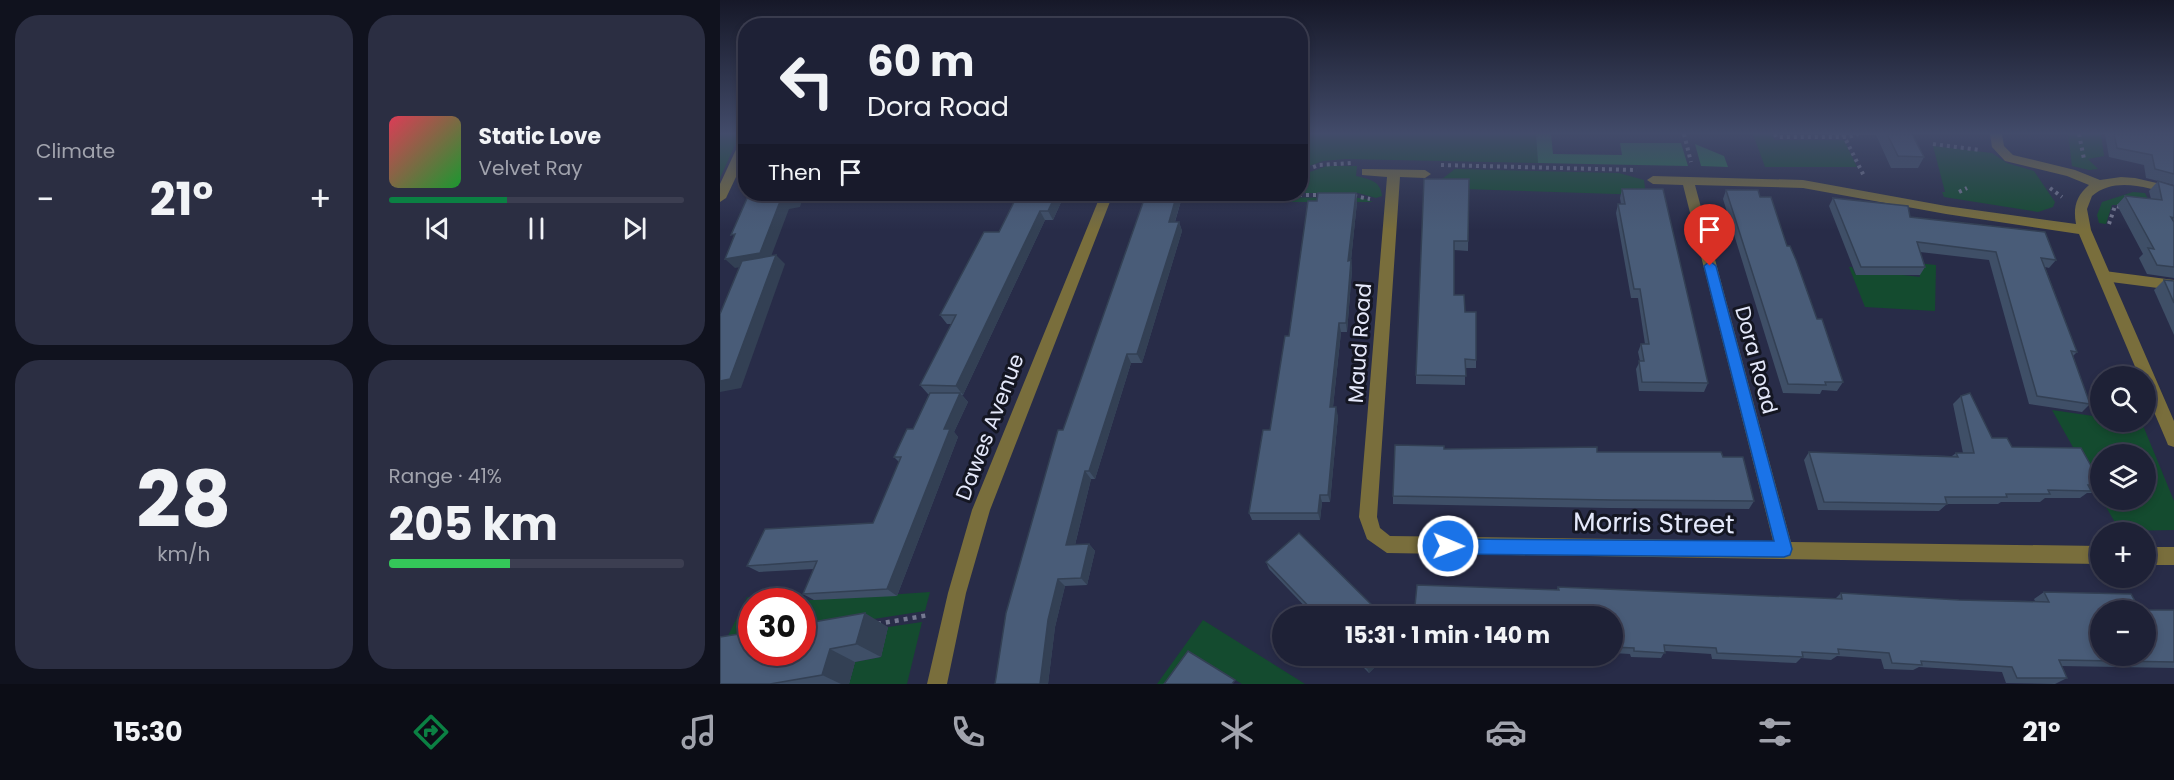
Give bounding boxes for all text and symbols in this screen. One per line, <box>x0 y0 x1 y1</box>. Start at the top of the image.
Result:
text: 60 m <box>867 32 975 91</box>
icon: left <box>768 42 846 120</box>
text: Dora Road <box>867 88 1009 125</box>
text: Static Love <box>479 121 601 152</box>
text: Climate <box>36 137 115 165</box>
text: Velvet Ray <box>479 154 583 182</box>
icon: arrive <box>834 156 867 189</box>
text: Then <box>768 157 822 188</box>
text: 21° <box>150 168 213 231</box>
text: − <box>36 176 54 223</box>
text: + <box>309 176 332 223</box>
pin <box>1684 204 1735 266</box>
icon: previous <box>421 212 454 245</box>
icon: pause <box>520 212 553 245</box>
icon: next <box>618 212 651 245</box>
icon: arrive <box>1693 213 1726 246</box>
street label: Maud Road <box>1341 282 1378 404</box>
street label: Dora Road <box>1728 303 1785 417</box>
street label: Dawes Avenue <box>948 349 1031 504</box>
map controls <box>2090 366 2156 666</box>
button: search <box>2090 366 2156 432</box>
button: layers <box>2090 444 2156 510</box>
text: 28 <box>136 445 231 554</box>
text: Range · 41% <box>389 462 502 490</box>
text: 205 km <box>389 493 558 556</box>
street label: Morris Street <box>1573 504 1735 542</box>
position arrow <box>1416 514 1480 578</box>
button: + <box>2090 522 2156 588</box>
text: km/h <box>157 540 210 568</box>
speed limit sign: 30 <box>738 588 816 666</box>
button: − <box>2090 600 2156 666</box>
text: 15:31 · 1 min · 140 m <box>1345 620 1550 651</box>
icon: directions <box>410 711 452 753</box>
icon: music <box>678 711 720 753</box>
icon: phone <box>947 711 989 753</box>
icon: climate <box>1216 711 1258 753</box>
icon: car <box>1485 711 1527 753</box>
icon: filters <box>1754 711 1796 753</box>
text: 15:30 <box>113 713 183 750</box>
text: 21° <box>2022 713 2060 750</box>

